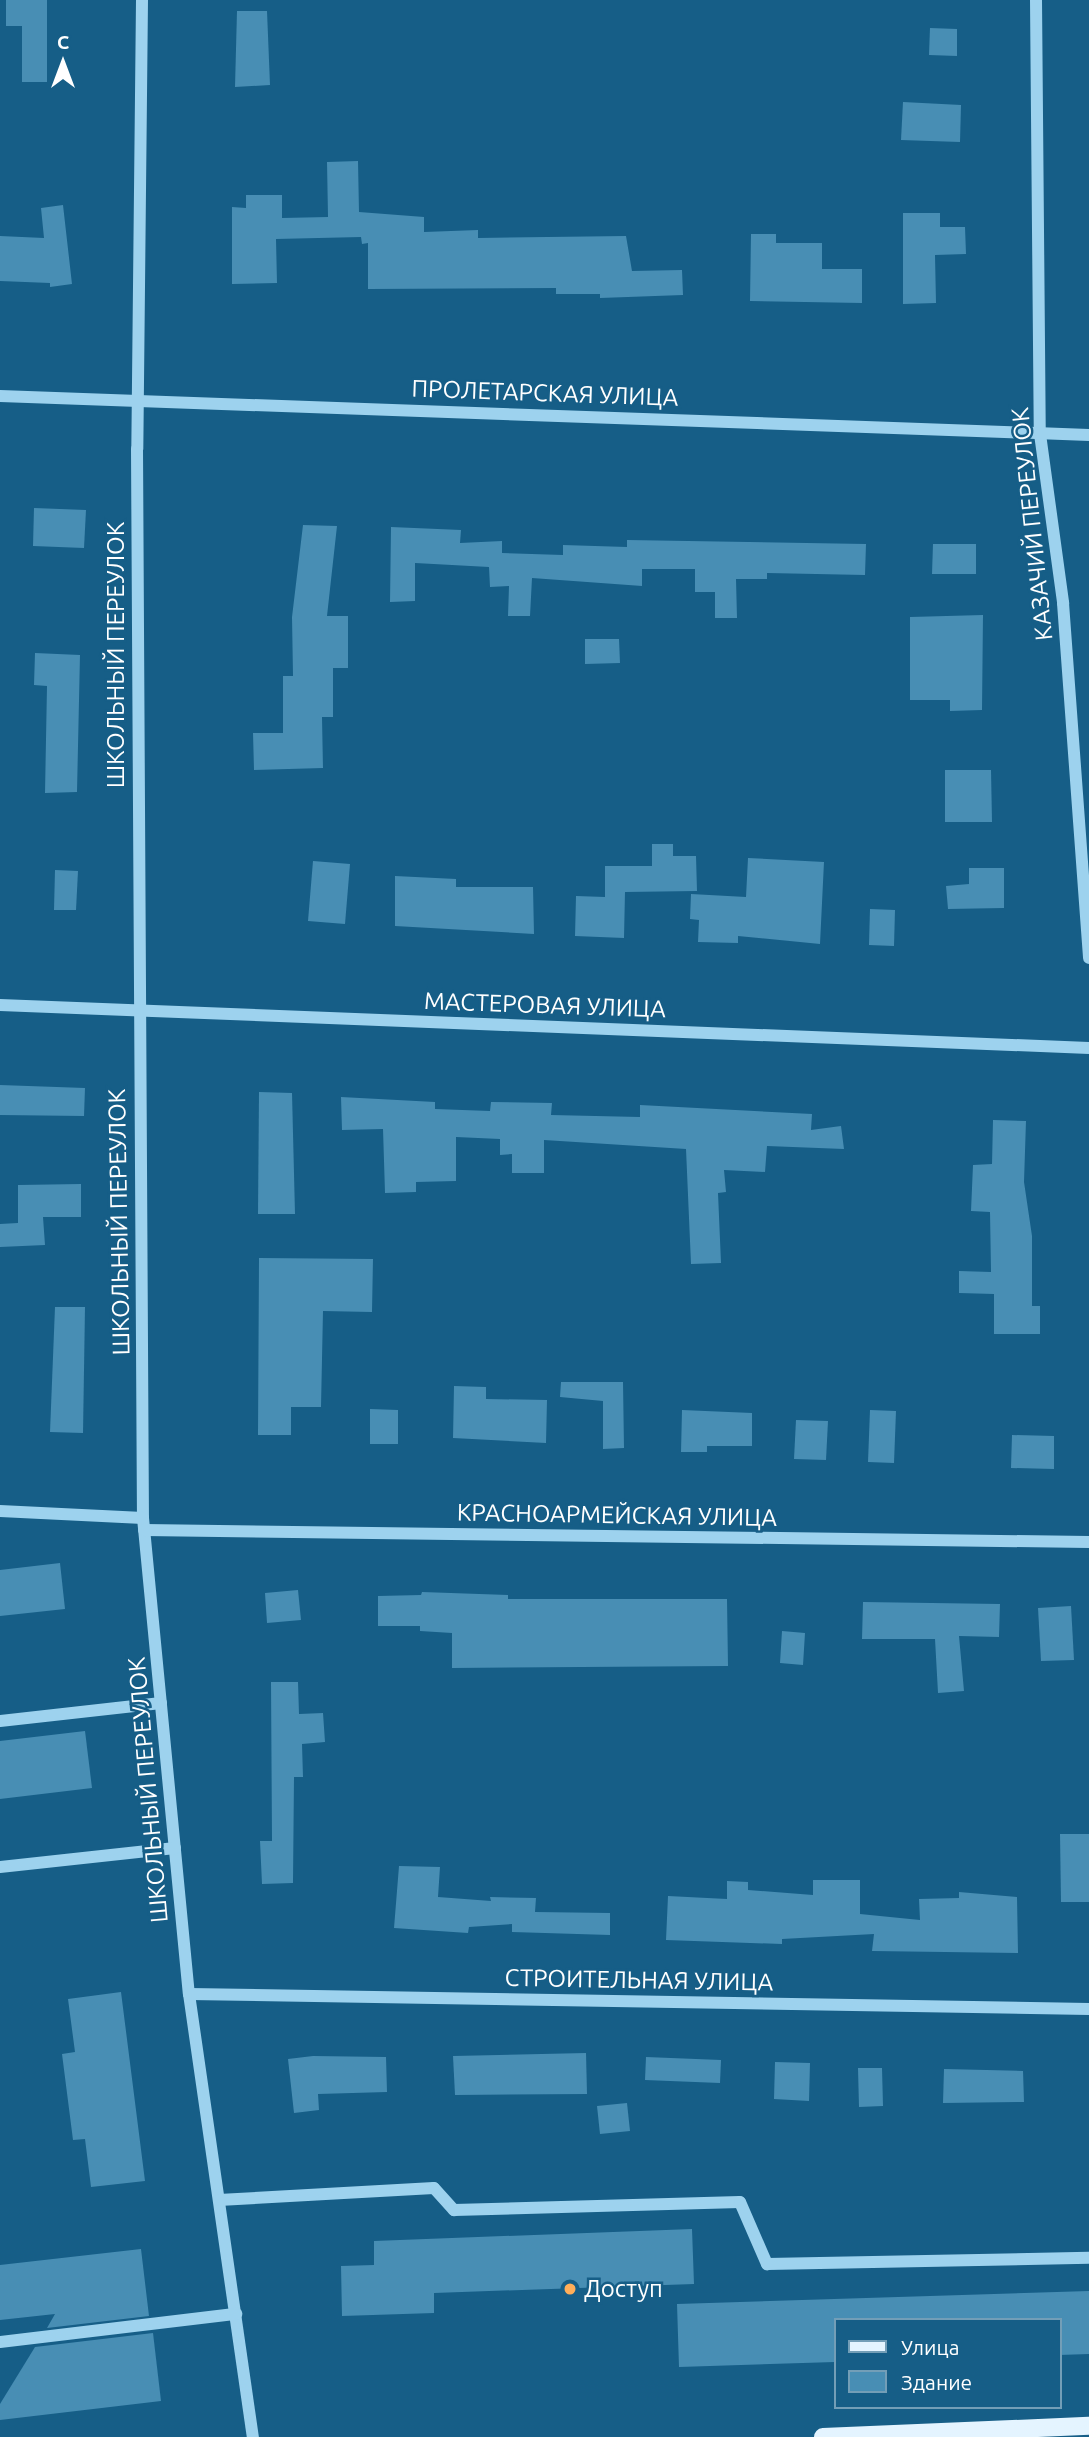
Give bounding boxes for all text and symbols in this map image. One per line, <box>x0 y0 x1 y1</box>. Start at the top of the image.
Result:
north arrow <box>28 28 98 98</box>
text: С <box>57 31 69 53</box>
street label: ПРОЛЕТАРСКАЯ УЛИЦА <box>411 374 679 412</box>
street label: КАЗАЧИЙ ПЕРЕУЛОК <box>1005 406 1059 642</box>
street label: ШКОЛЬНЫЙ ПЕРЕУЛОК <box>102 522 130 788</box>
street label: МАСТЕРОВАЯ УЛИЦА <box>424 986 666 1024</box>
street label: ШКОЛЬНЫЙ ПЕРЕУЛОК <box>102 1088 136 1356</box>
street label: КРАСНОАРМЕЙСКАЯ УЛИЦА <box>457 1498 777 1532</box>
street label: ШКОЛЬНЫЙ ПЕРЕУЛОК <box>122 1656 174 1924</box>
street label: СТРОИТЕЛЬНАЯ УЛИЦА <box>504 1963 774 1997</box>
place label: Доступ <box>584 2275 663 2303</box>
marker: Доступ <box>562 2281 578 2297</box>
legend <box>834 2318 1061 2409</box>
text: Улица <box>901 2335 959 2359</box>
text: Здание <box>901 2370 972 2394</box>

